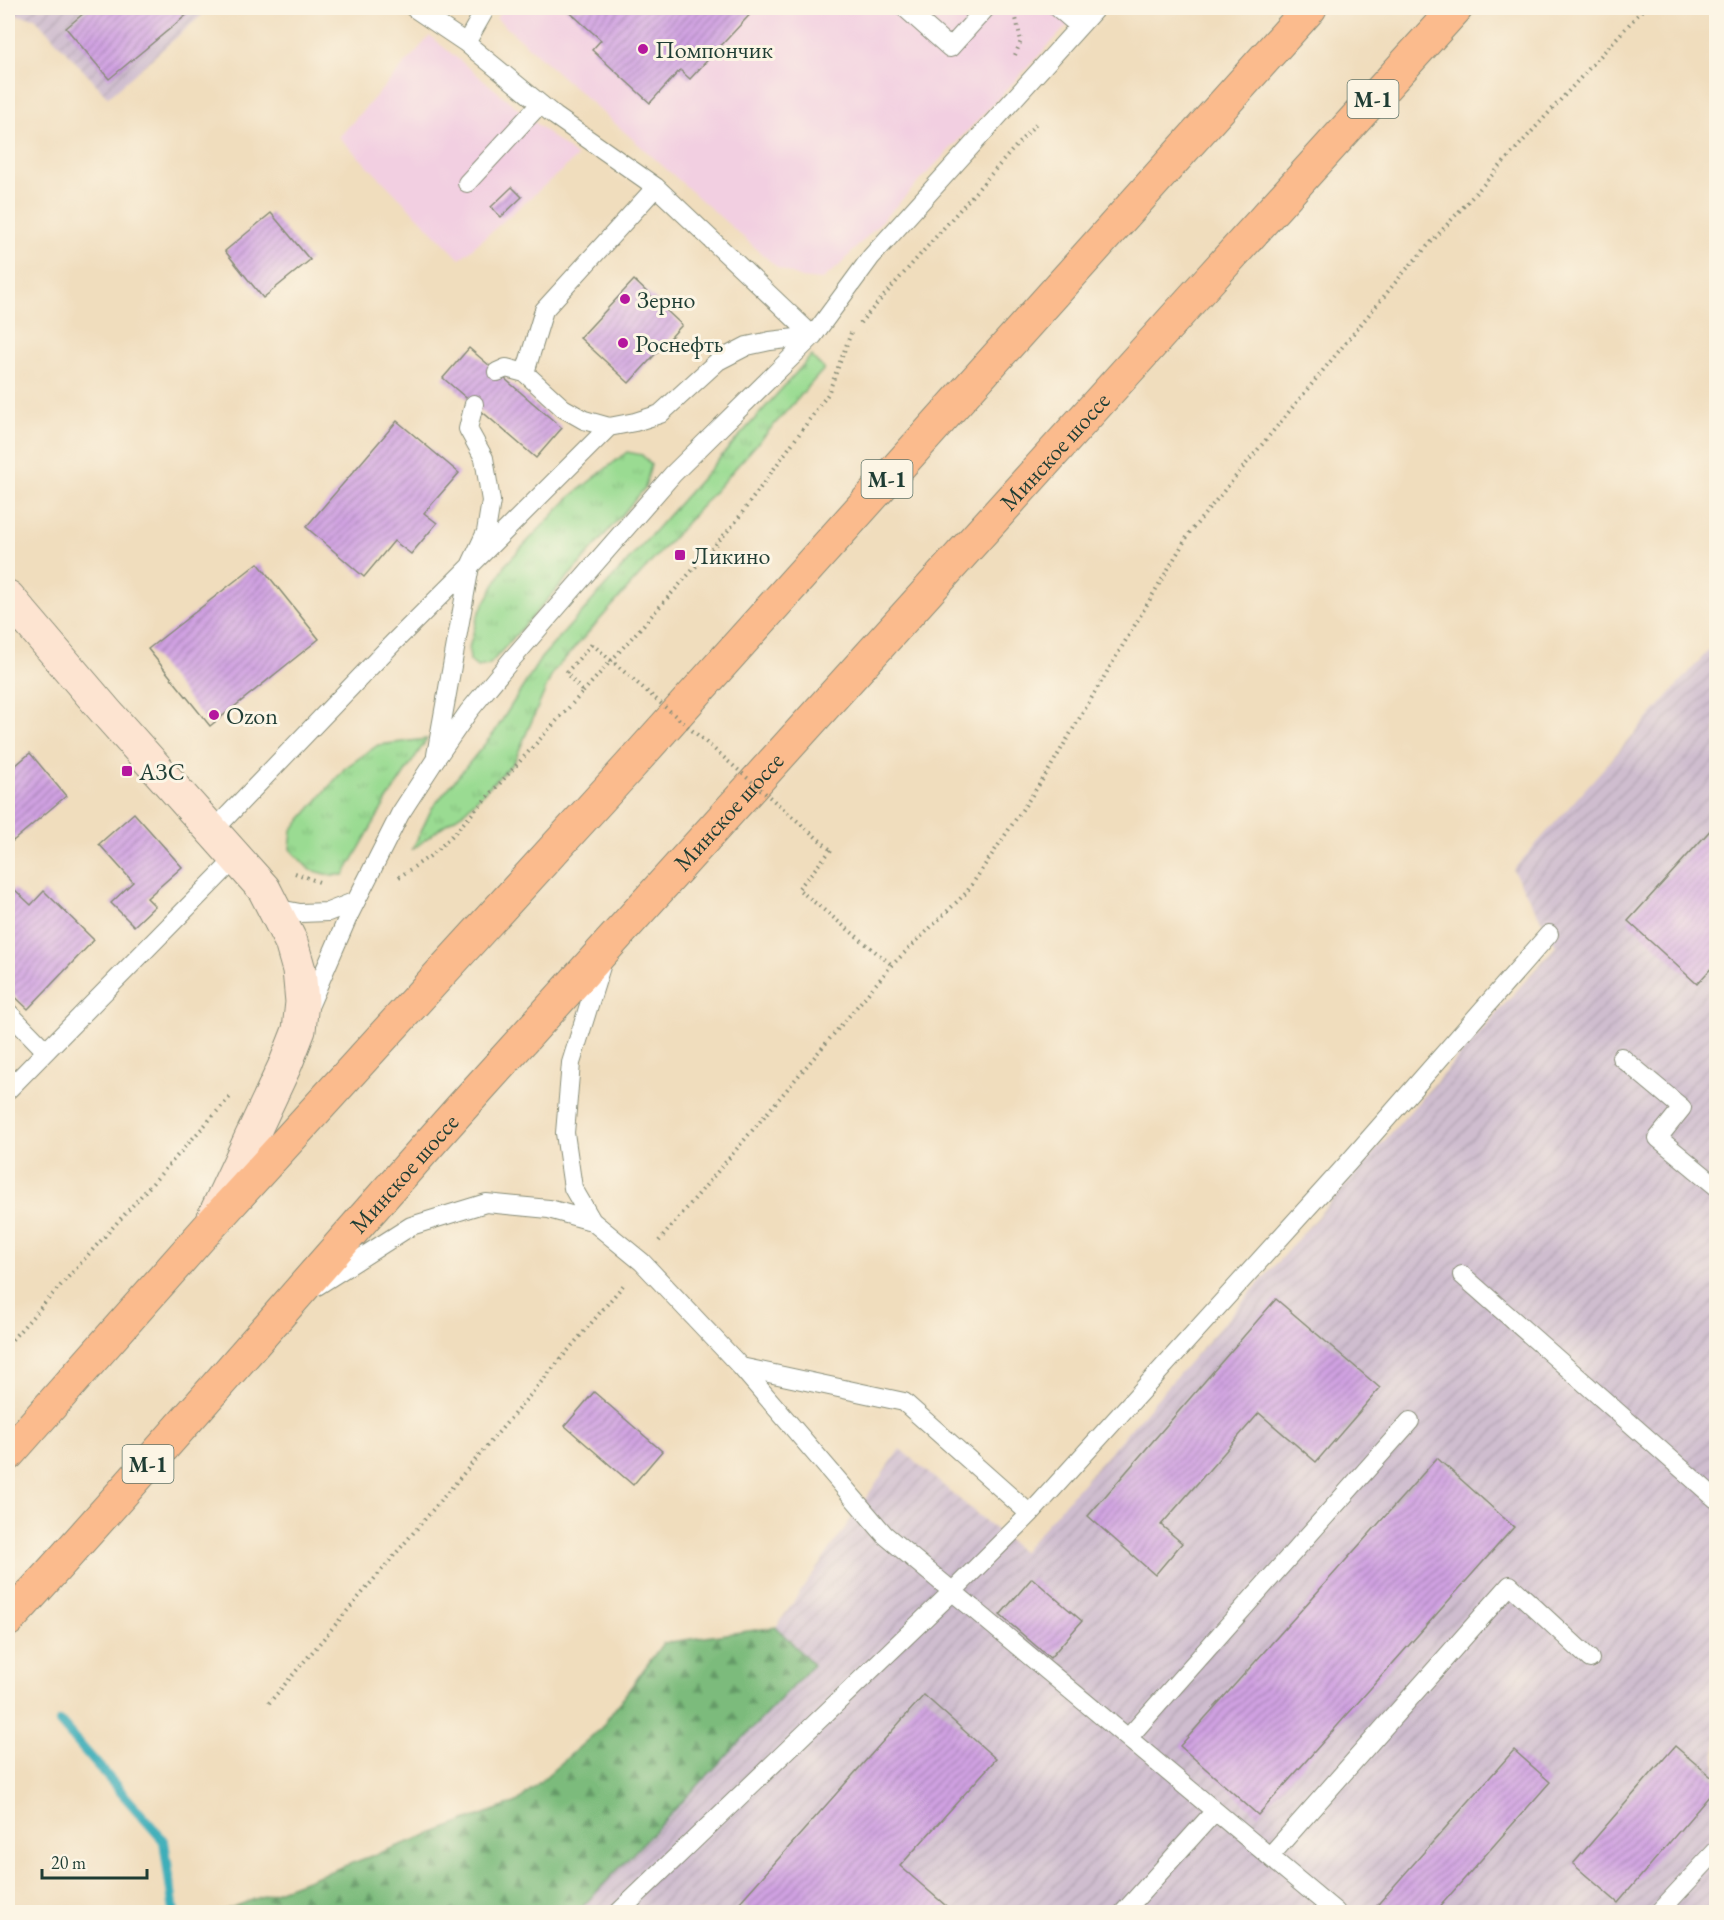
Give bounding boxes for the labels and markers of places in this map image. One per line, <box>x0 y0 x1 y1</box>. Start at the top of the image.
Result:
place label: Помпончик <box>655 34 773 65</box>
marker: Помпончик <box>636 42 650 56</box>
place label: Зерно <box>637 284 696 315</box>
marker: Зерно <box>618 292 632 306</box>
place label: Роснефть <box>635 328 724 359</box>
marker: Роснефть <box>616 336 630 350</box>
place label: Ликино <box>692 540 770 571</box>
marker: Ликино <box>673 548 687 562</box>
place label: Ozon <box>226 700 278 731</box>
marker: Ozon <box>207 708 221 722</box>
place label: АЗС <box>138 756 185 787</box>
marker: АЗС <box>120 764 134 778</box>

